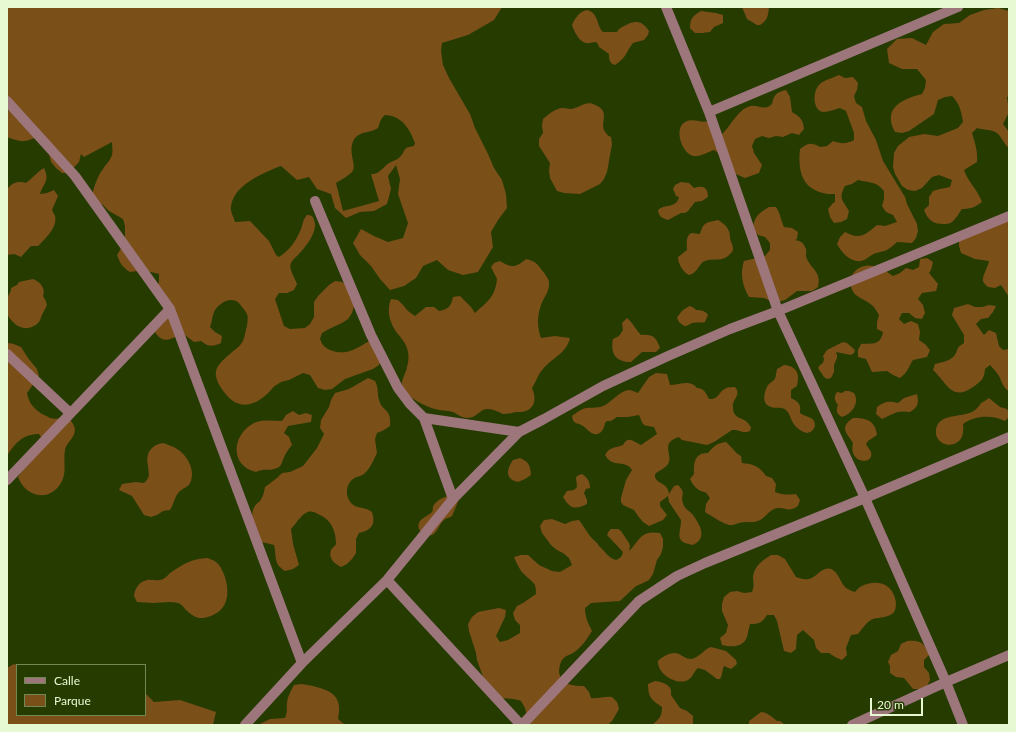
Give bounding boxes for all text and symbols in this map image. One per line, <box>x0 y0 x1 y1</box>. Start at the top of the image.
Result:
legend <box>16 664 146 716</box>
text: Calle <box>54 673 80 688</box>
scale bar <box>872 690 925 716</box>
text: Parque <box>54 693 91 708</box>
text: 20 m <box>877 697 904 712</box>

